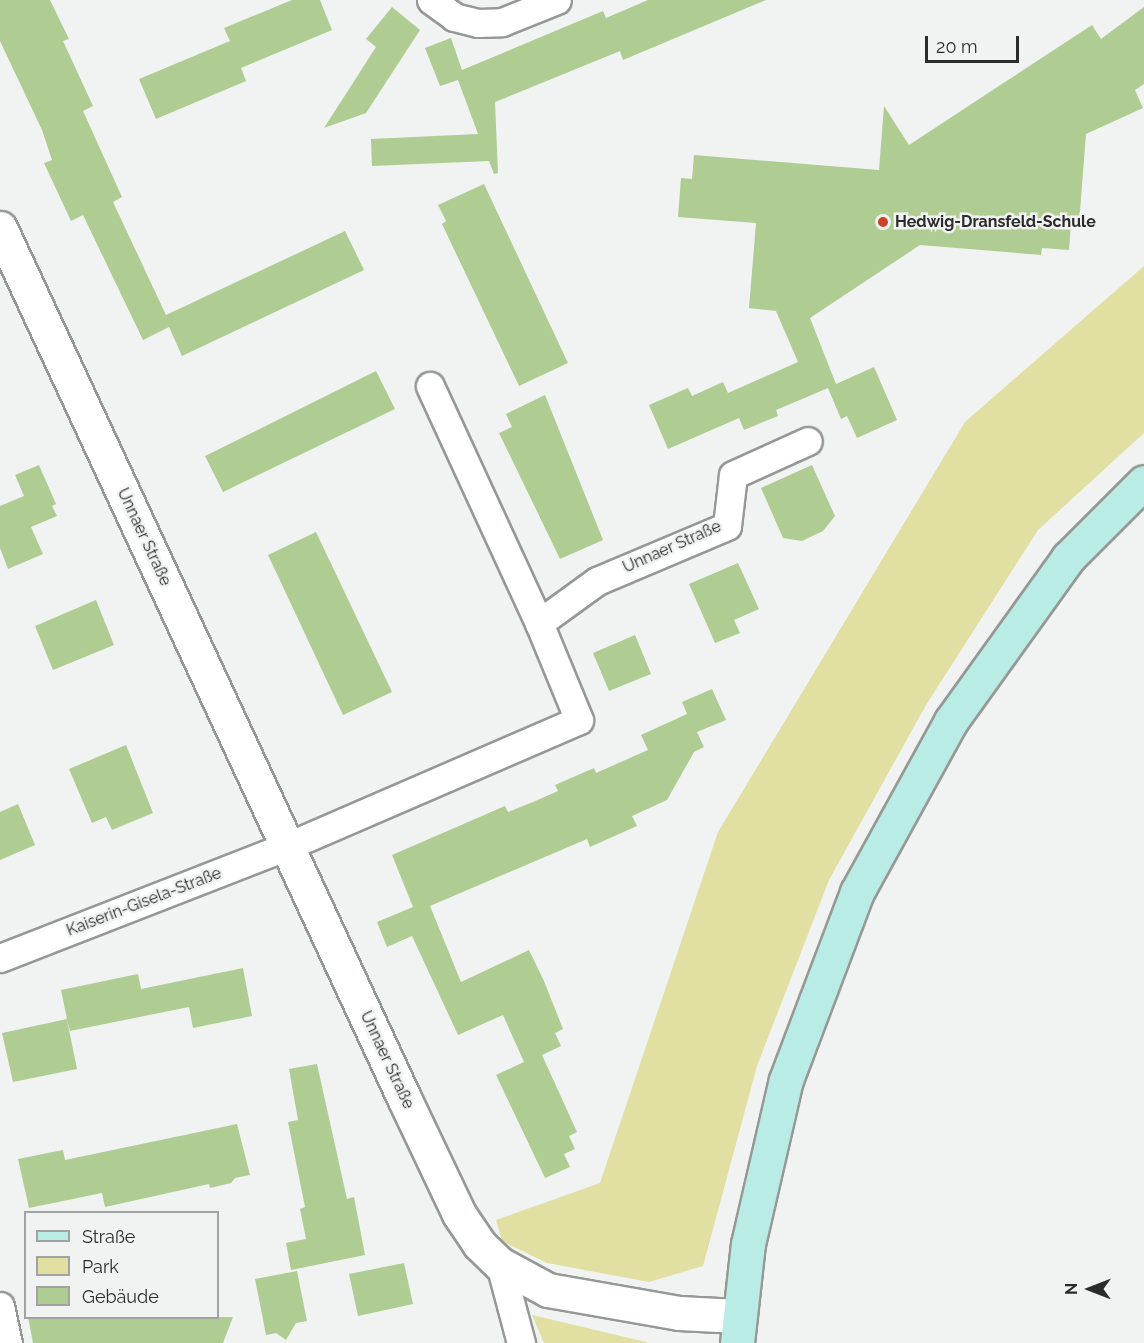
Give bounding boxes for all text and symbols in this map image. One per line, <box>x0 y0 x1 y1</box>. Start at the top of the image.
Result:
scale bar <box>928 24 1022 62</box>
text: 20 m <box>936 36 978 57</box>
place label: Hedwig-Dransfeld-Schule <box>895 212 1096 232</box>
marker: Hedwig-Dransfeld-Schule <box>876 215 890 229</box>
street label: Unnaer Straße <box>113 485 175 589</box>
street label: Unnaer Straße <box>620 517 724 577</box>
street label: Kaiserin-Gisela-Straße <box>64 864 224 940</box>
street label: Unnaer Straße <box>356 1008 418 1112</box>
legend <box>24 1211 219 1319</box>
text: Straße <box>82 1226 135 1247</box>
text: Park <box>82 1256 119 1277</box>
north arrow <box>1060 1259 1120 1319</box>
text: N <box>1062 1283 1081 1295</box>
text: Gebäude <box>82 1286 159 1307</box>

